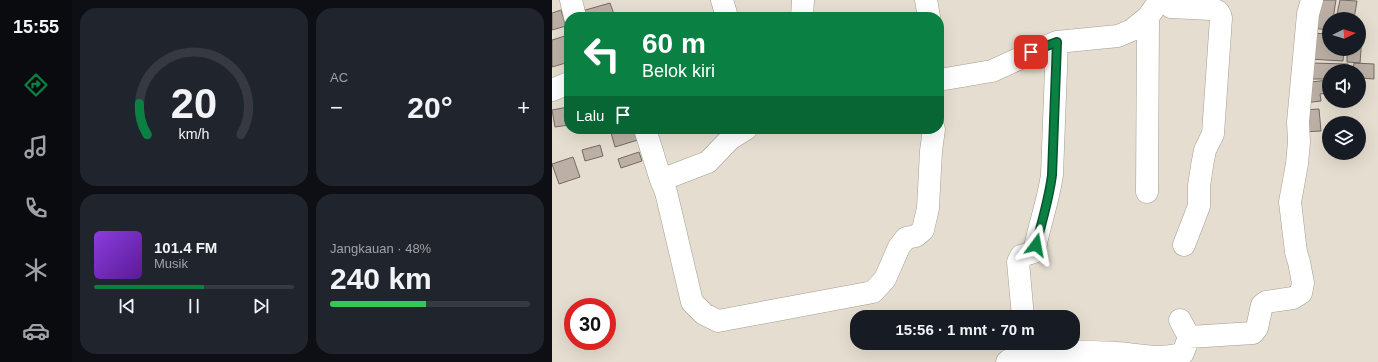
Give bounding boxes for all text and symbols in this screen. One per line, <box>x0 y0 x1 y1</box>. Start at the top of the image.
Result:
north arrow <box>1322 12 1366 56</box>
map controls <box>1322 12 1366 160</box>
text: 15:55 <box>13 17 59 37</box>
icon: left <box>576 28 628 80</box>
text: 60 m <box>642 28 706 59</box>
pin <box>1014 35 1048 69</box>
icon: arrive <box>1020 41 1042 63</box>
text: Belok kiri <box>642 61 715 81</box>
button: sound <box>1322 64 1366 108</box>
text: AC <box>330 70 348 85</box>
icon: directions <box>22 71 50 99</box>
text: 20 <box>171 80 217 127</box>
text: 20° <box>407 91 453 124</box>
text: − <box>330 95 343 120</box>
text: + <box>517 95 530 120</box>
icon: arrive <box>612 104 634 126</box>
text: Lalu <box>576 107 604 124</box>
button: layers <box>1322 116 1366 160</box>
text: km/h <box>179 126 210 142</box>
icon: music <box>22 133 50 161</box>
icon: phone <box>22 194 50 222</box>
position arrow <box>1015 224 1057 266</box>
text: 101.4 FM <box>154 239 217 256</box>
text: Jangkauan · 48% <box>330 241 431 256</box>
icon: climate <box>22 256 50 284</box>
text: Musik <box>154 256 188 271</box>
text: 240 km <box>330 262 432 295</box>
icon: previous <box>116 295 138 317</box>
icon: pause <box>183 295 205 317</box>
icon: next <box>250 295 272 317</box>
speed limit sign: 30 <box>564 298 616 350</box>
icon: car <box>22 317 50 345</box>
text: 15:56 · 1 mnt · 70 m <box>895 321 1035 338</box>

